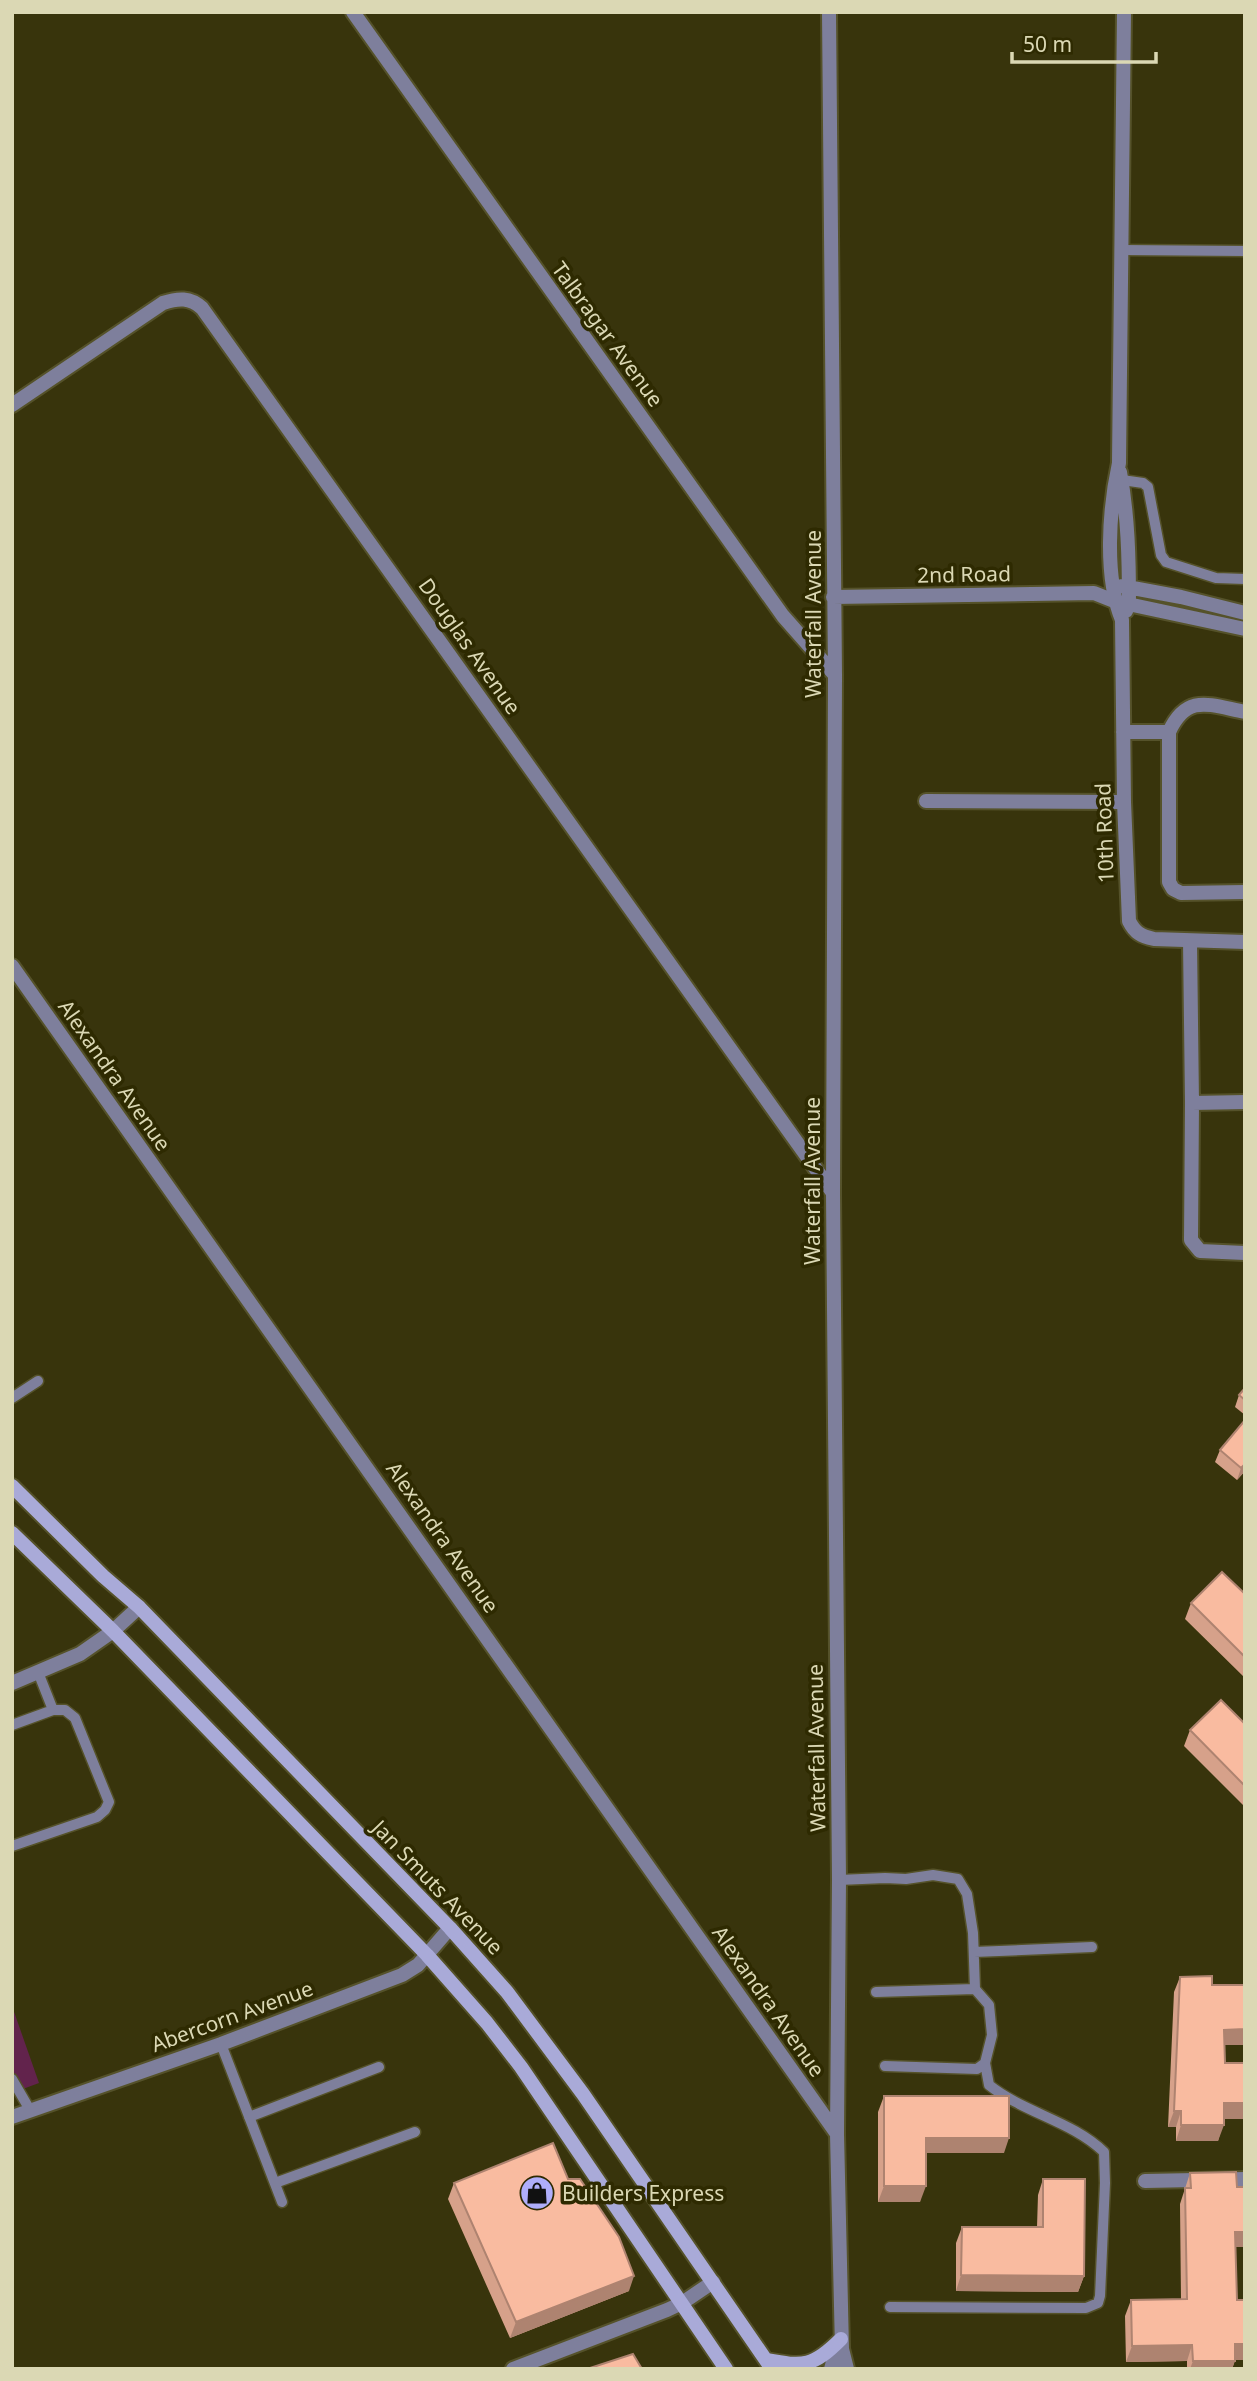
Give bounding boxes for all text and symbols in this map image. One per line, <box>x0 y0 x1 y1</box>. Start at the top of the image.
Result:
scale bar <box>1012 21 1156 65</box>
text: 50 m <box>1023 30 1072 58</box>
street label: Talbragar Avenue <box>546 256 670 412</box>
street label: Waterfall Avenue <box>799 530 827 698</box>
street label: 2nd Road <box>917 559 1011 589</box>
street label: Douglas Avenue <box>413 572 527 720</box>
street label: 10th Road <box>1088 782 1120 884</box>
street label: Alexandra Avenue <box>52 994 178 1156</box>
street label: Waterfall Avenue <box>798 1097 826 1265</box>
street label: Alexandra Avenue <box>380 1456 506 1618</box>
street label: Waterfall Avenue <box>801 1664 831 1832</box>
street label: Jan Smuts Avenue <box>365 1812 510 1960</box>
street label: Alexandra Avenue <box>706 1920 832 2082</box>
street label: Abercorn Avenue <box>147 1974 317 2058</box>
shop icon: Builders Express <box>518 2174 556 2212</box>
place label: Builders Express <box>562 2179 724 2207</box>

